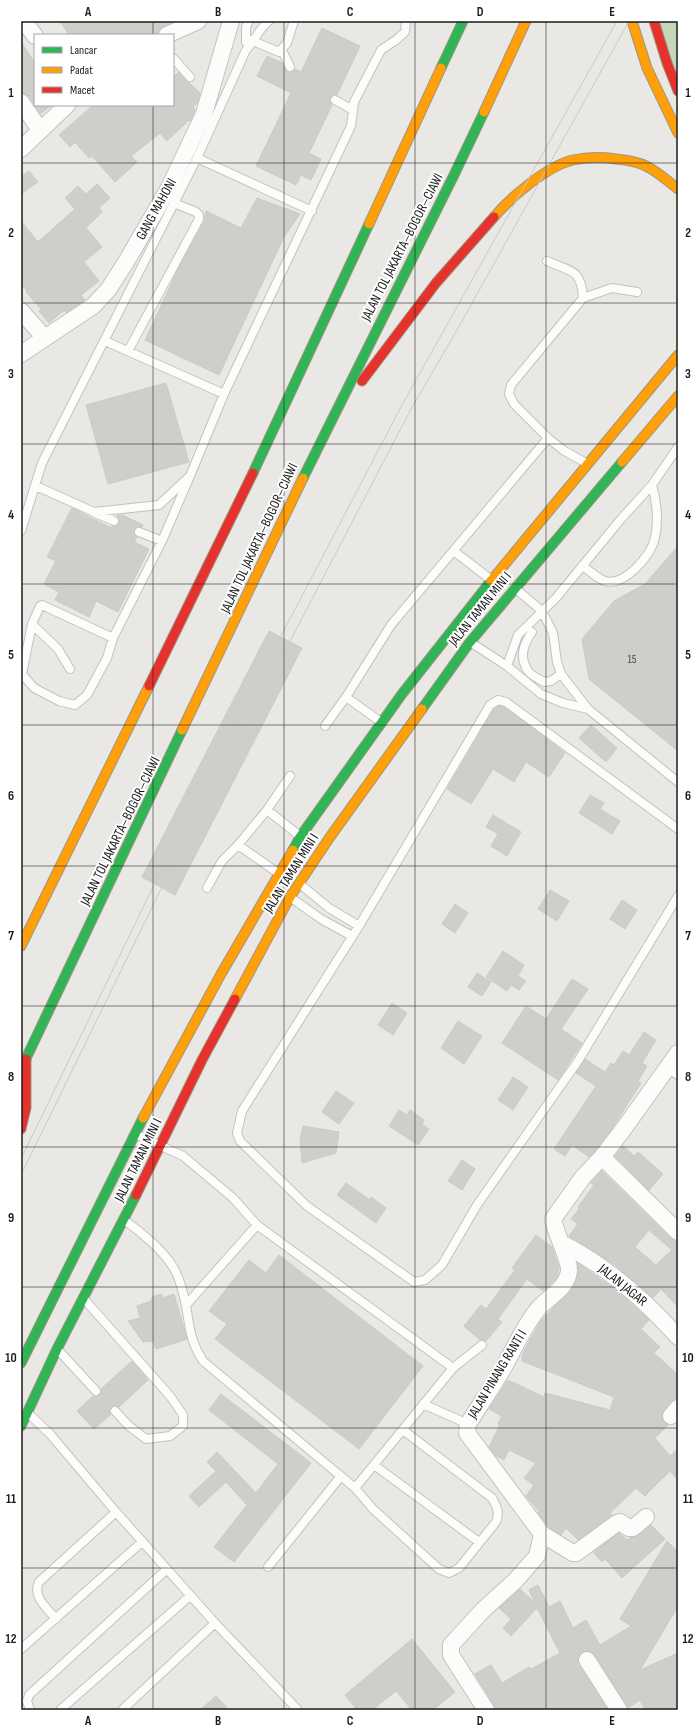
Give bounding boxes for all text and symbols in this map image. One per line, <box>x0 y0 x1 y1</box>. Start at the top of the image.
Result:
text: A <box>84 4 92 20</box>
text: B <box>215 4 221 20</box>
text: C <box>347 4 354 20</box>
text: D <box>477 4 484 20</box>
text: E <box>609 4 615 20</box>
legend <box>34 34 174 106</box>
text: Lancar <box>70 43 97 58</box>
text: Padat <box>70 63 93 78</box>
text: Macet <box>70 83 95 98</box>
text: 1 <box>8 85 14 101</box>
text: 1 <box>685 85 691 101</box>
street label: JALAN TOL JAKARTA–BOGOR–CIAWI <box>357 170 447 325</box>
street label: GANG MAHONI <box>132 175 180 243</box>
text: 2 <box>8 225 14 241</box>
text: 2 <box>685 225 691 241</box>
text: 3 <box>8 366 14 382</box>
text: 3 <box>685 366 691 382</box>
street label: JALAN TOL JAKARTA–BOGOR–CIAWI <box>216 460 301 617</box>
text: 4 <box>8 507 14 523</box>
text: 4 <box>685 507 691 523</box>
street label: JALAN TAMAN MINI I <box>444 568 515 650</box>
text: 5 <box>8 647 14 663</box>
text: 5 <box>685 647 691 663</box>
house number: 15 <box>627 652 637 667</box>
street label: JALAN TOL JAKARTA–BOGOR–CIAWI <box>76 754 163 909</box>
text: 6 <box>8 788 14 804</box>
text: 6 <box>685 788 691 804</box>
street label: JALAN TAMAN MINI I <box>259 830 322 917</box>
text: 7 <box>8 928 14 944</box>
text: 7 <box>685 928 691 944</box>
text: 8 <box>8 1069 14 1085</box>
text: 8 <box>685 1069 691 1085</box>
street label: JALAN TAMAN MINI I <box>110 1116 165 1205</box>
text: 9 <box>8 1210 14 1226</box>
text: 9 <box>685 1210 691 1226</box>
street label: JALAN JAGAR <box>594 1260 651 1310</box>
street label: JALAN PINANG RANTI I <box>463 1326 530 1422</box>
text: 10 <box>5 1350 17 1366</box>
text: 10 <box>682 1350 694 1366</box>
text: 11 <box>6 1491 16 1507</box>
text: 11 <box>683 1491 693 1507</box>
text: 12 <box>6 1631 17 1647</box>
text: 12 <box>683 1631 694 1647</box>
text: A <box>84 1713 92 1729</box>
text: B <box>215 1713 221 1729</box>
text: C <box>347 1713 354 1729</box>
text: D <box>477 1713 484 1729</box>
text: E <box>609 1713 615 1729</box>

